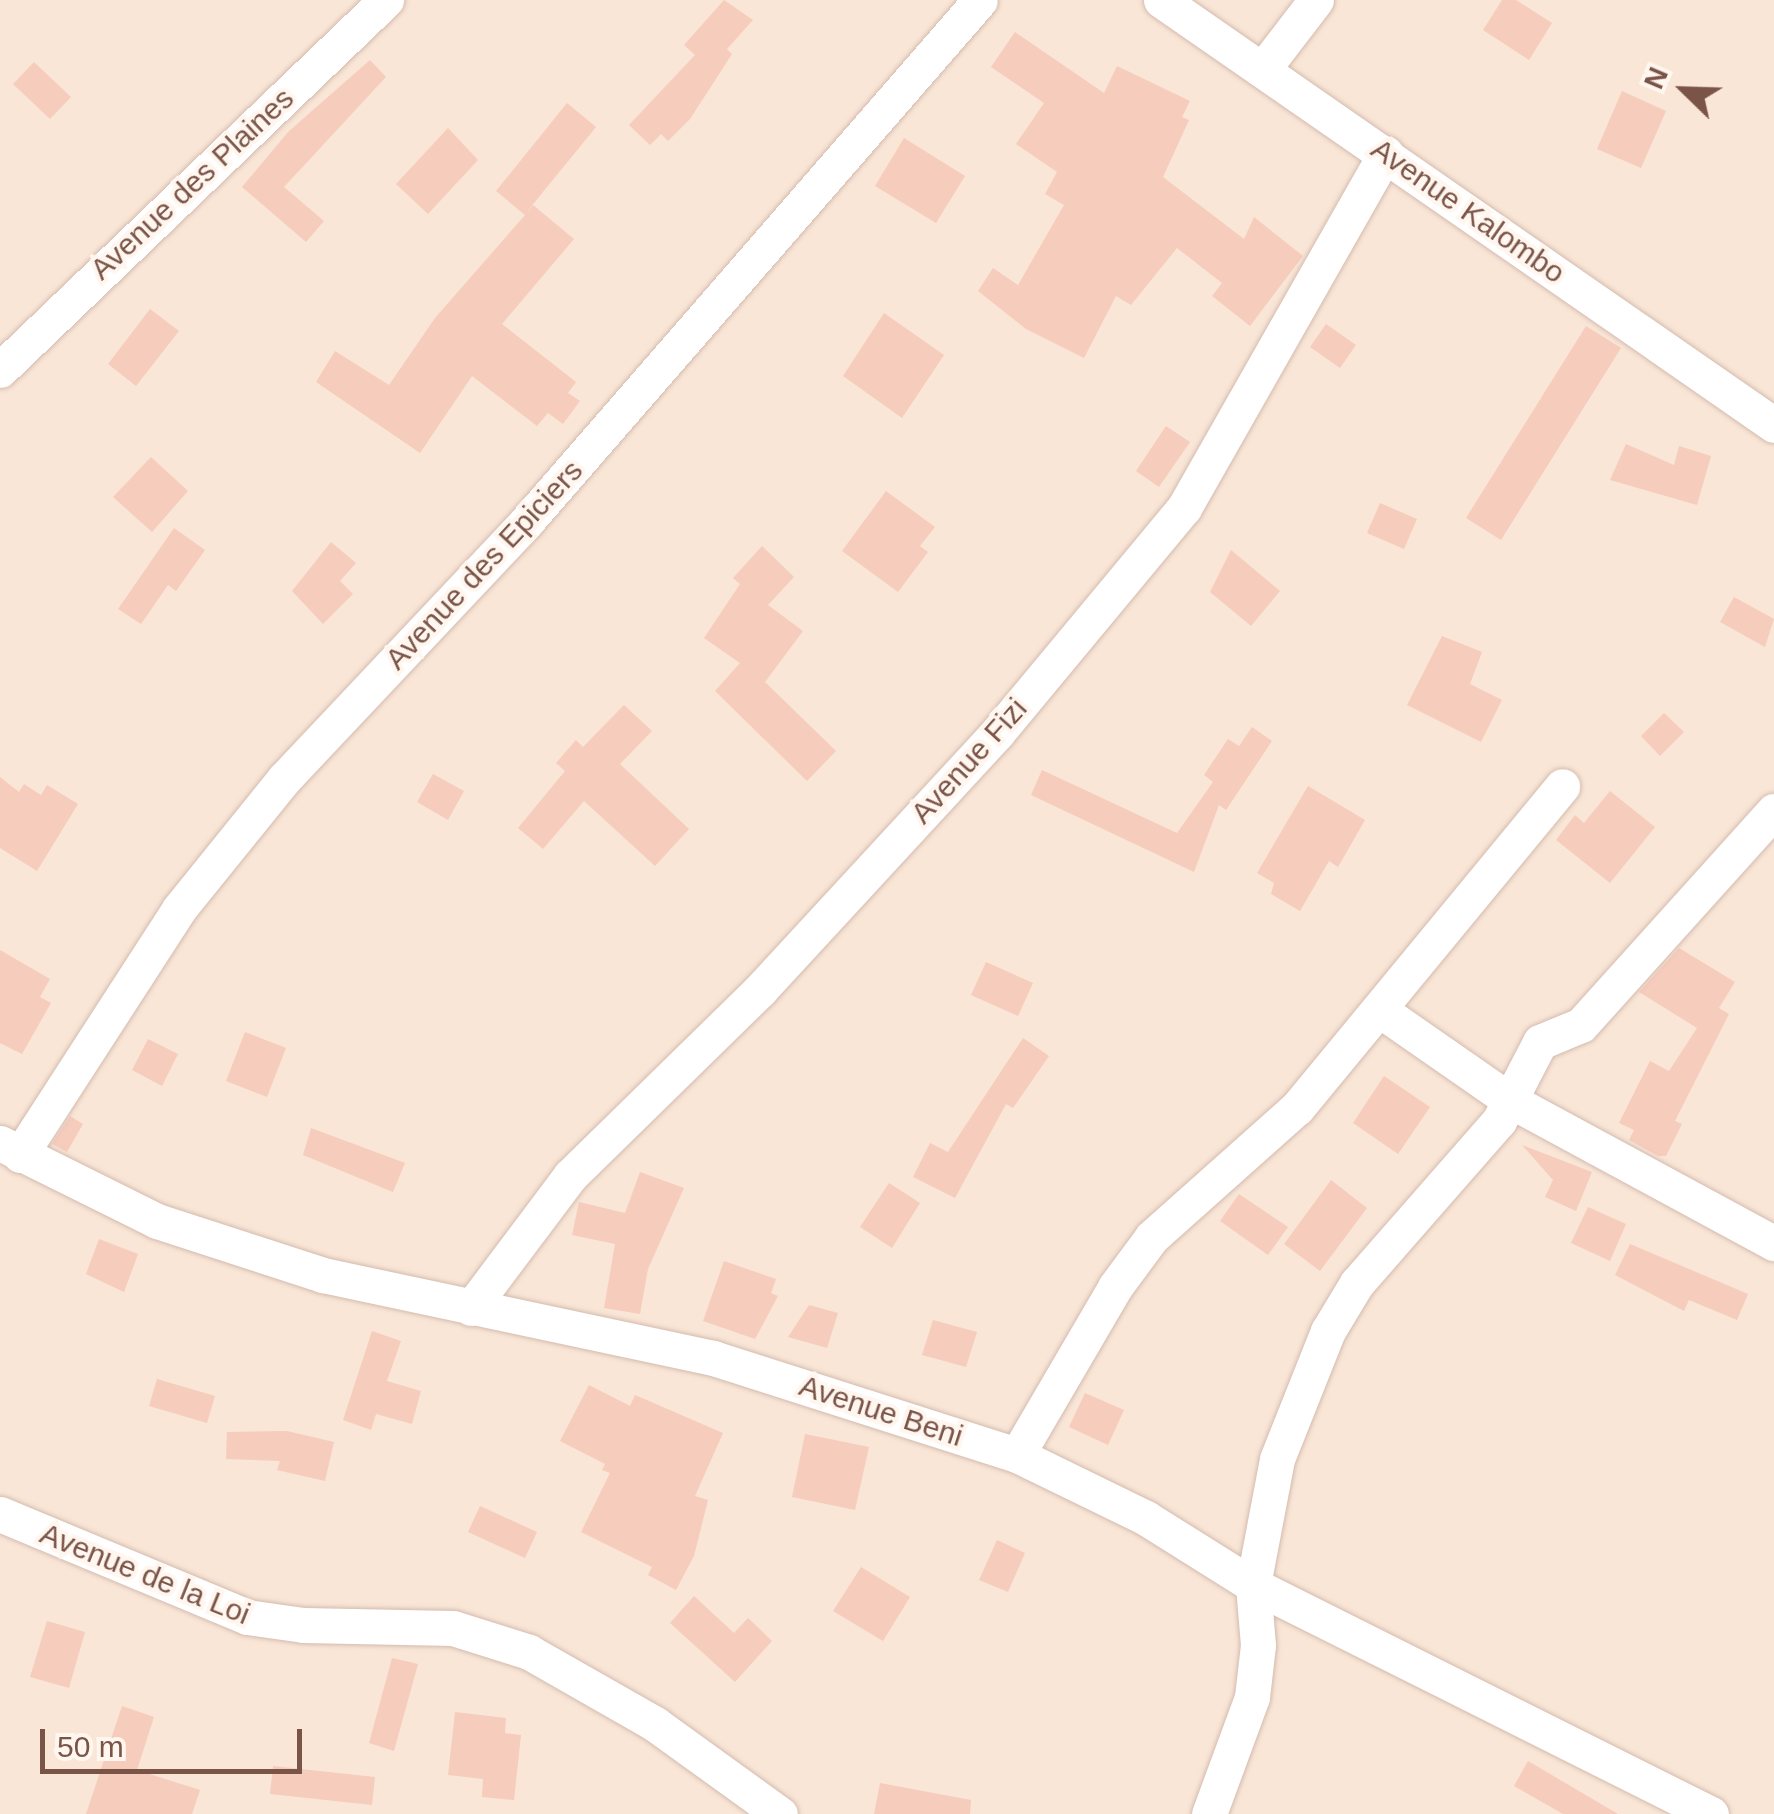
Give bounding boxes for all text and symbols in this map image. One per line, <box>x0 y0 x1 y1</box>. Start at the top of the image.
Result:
north arrow <box>1634 40 1734 140</box>
text: N <box>1638 63 1674 93</box>
street label: Avenue des Plaines <box>83 81 301 287</box>
street label: Avenue Kalombo <box>1364 131 1572 291</box>
street label: Avenue des Epiciers <box>378 453 590 677</box>
street label: Avenue Fizi <box>903 691 1035 831</box>
street label: Avenue Beni <box>795 1368 967 1454</box>
street label: Avenue de la Loi <box>35 1516 255 1632</box>
scale bar <box>45 1709 308 1771</box>
text: 50 m <box>57 1730 124 1763</box>

